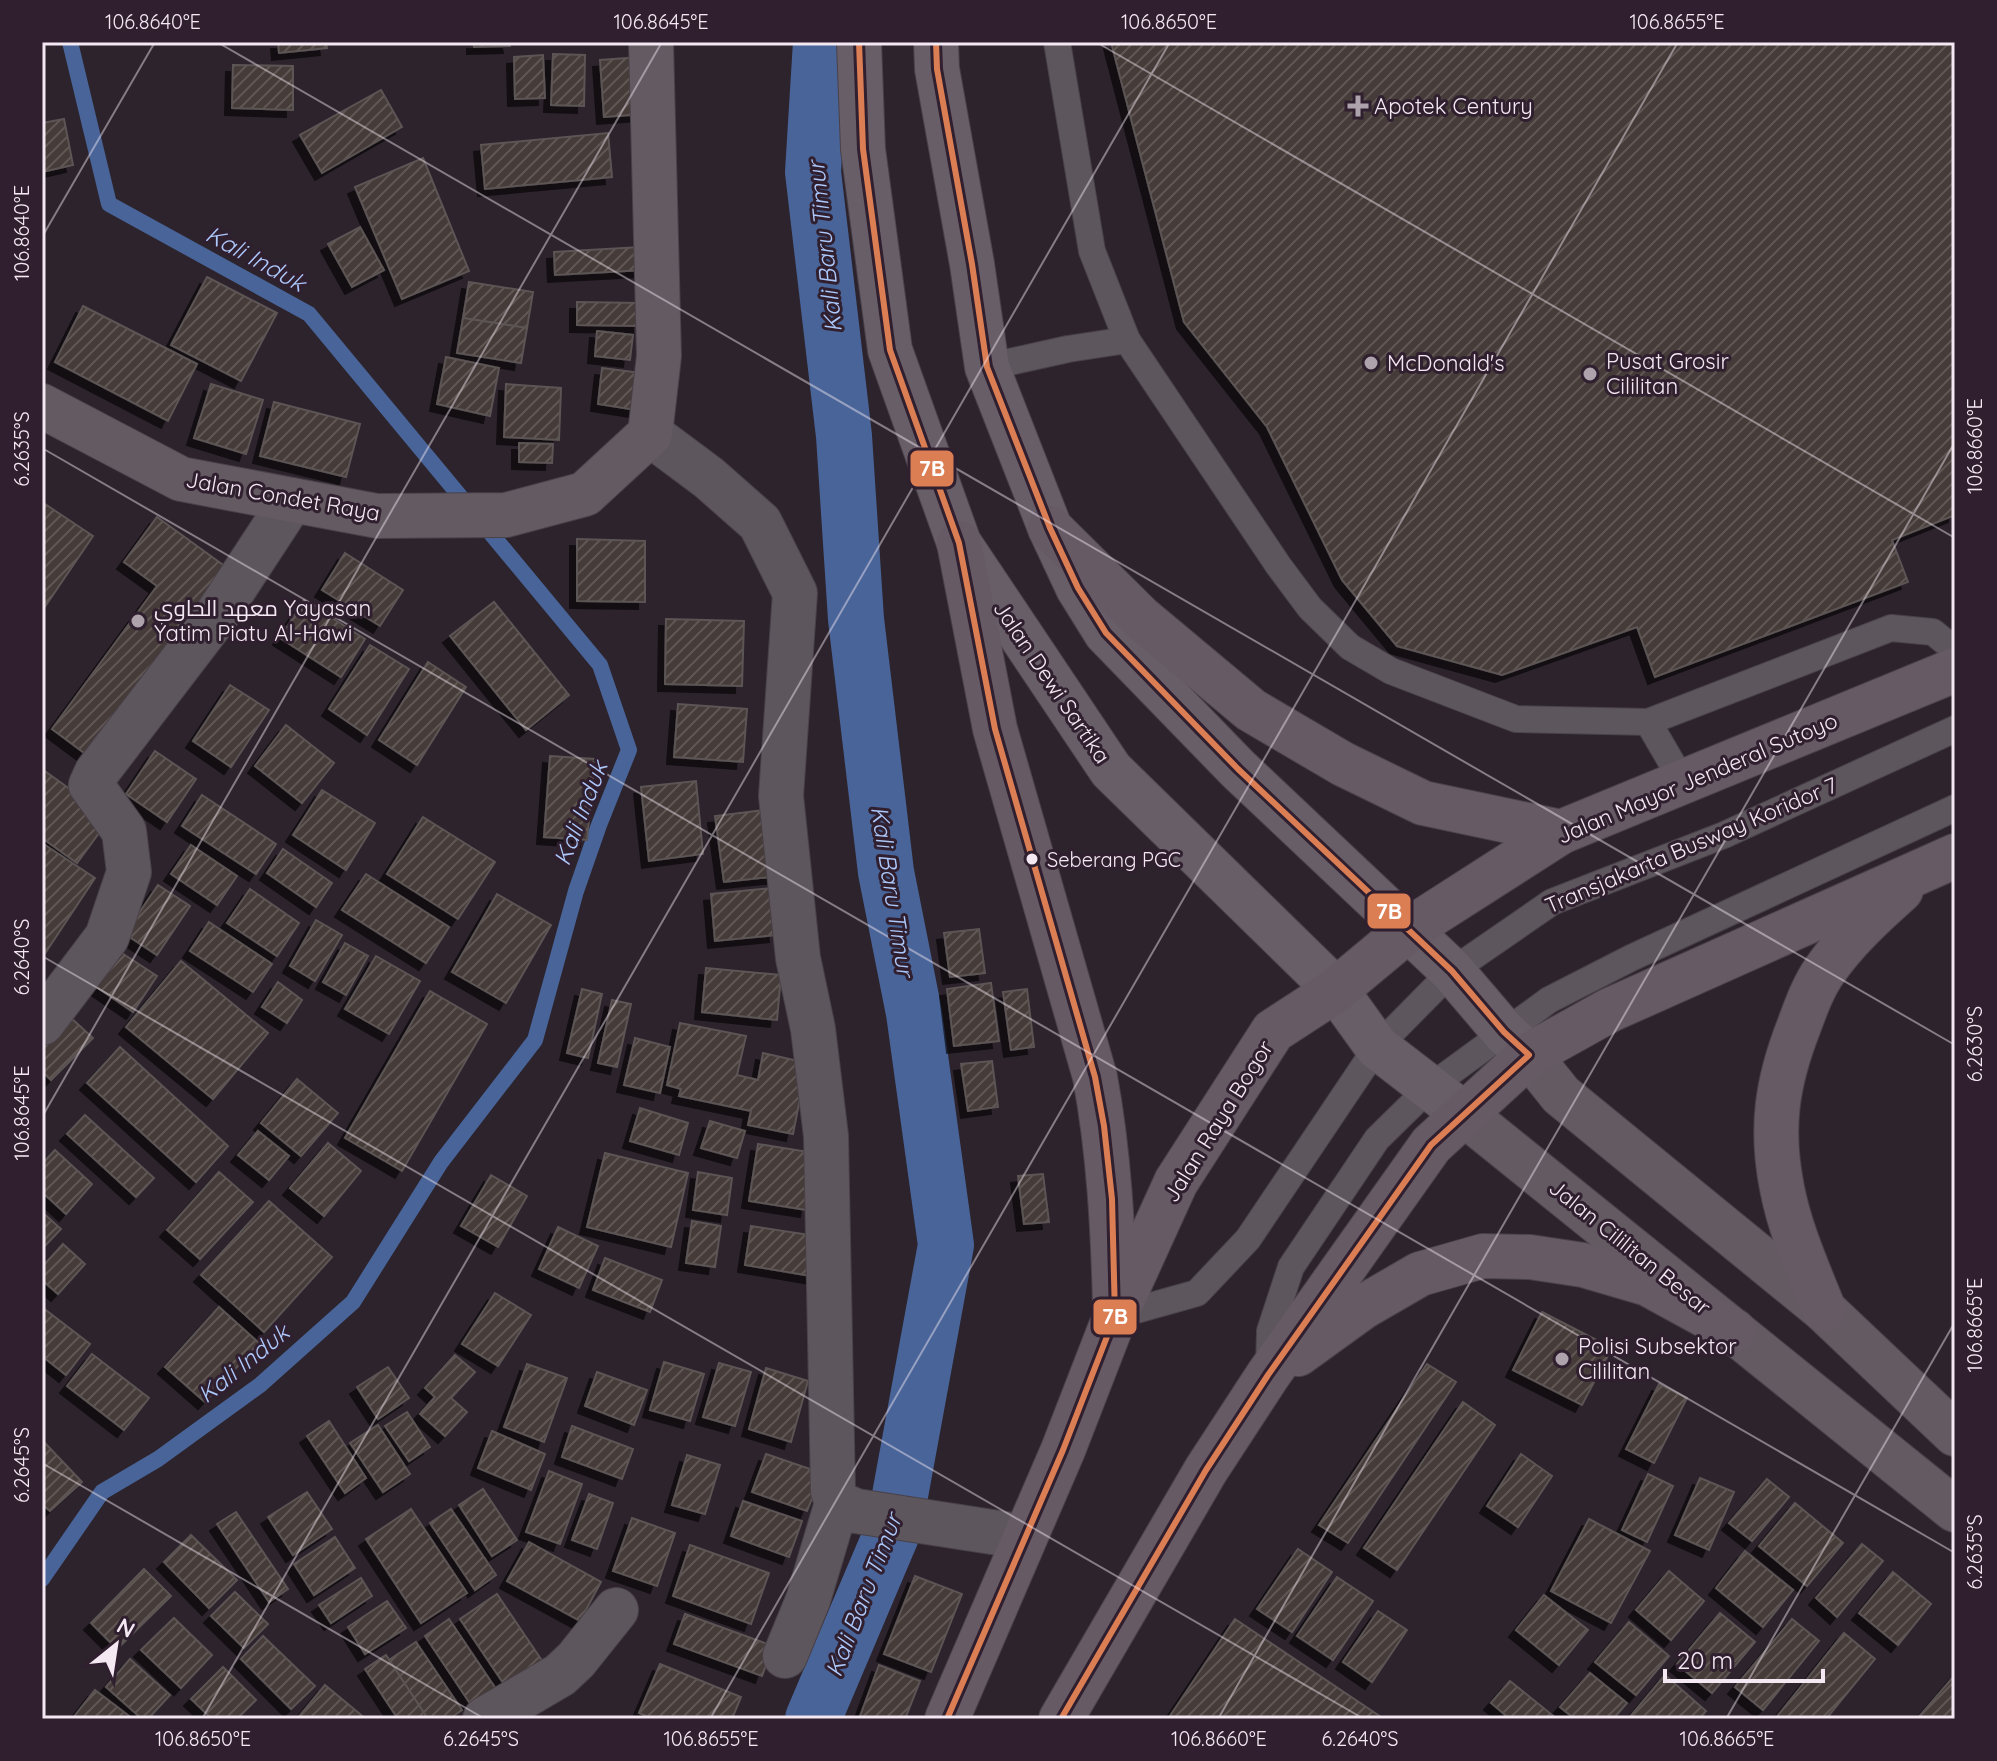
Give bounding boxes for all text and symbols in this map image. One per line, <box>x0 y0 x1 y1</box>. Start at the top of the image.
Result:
text: 106.8640°E <box>105 9 201 34</box>
text: 106.8645°E <box>613 9 709 34</box>
text: 106.8650°E <box>1121 9 1217 34</box>
text: 106.8655°E <box>1629 9 1725 34</box>
place label: Apotek Century <box>1374 92 1533 120</box>
marker: Apotek Century <box>1349 97 1367 115</box>
water label: Kali Baru Timur <box>800 157 848 334</box>
text: 106.8640°E <box>9 185 34 281</box>
water label: Kali Induk <box>201 218 313 299</box>
place label: Pusat Grosir Cililitan <box>1606 347 1729 400</box>
place label: McDonald's <box>1387 349 1505 377</box>
marker: McDonald's <box>1362 354 1380 372</box>
marker: Pusat Grosir Cililitan <box>1581 365 1599 383</box>
text: 106.8660°E <box>1962 398 1987 494</box>
text: 6.2635°S <box>9 411 34 487</box>
line badge: 7B <box>909 449 955 488</box>
text: 7B <box>919 454 945 482</box>
street label: Jalan Condet Raya <box>184 465 382 527</box>
place label: معهد الحاوي Yayasan Yatim Piatu Al-Hawi <box>154 594 371 647</box>
street label: Jalan Dewi Sartika <box>987 595 1117 769</box>
marker: معهد الحاوي Yayasan Yatim Piatu Al-Hawi <box>129 612 147 630</box>
street label: Jalan Mayor Jenderal Sutoyo <box>1553 706 1841 850</box>
water label: Kali Induk <box>546 755 614 869</box>
street label: Transjakarta Busway Koridor 7 <box>1541 771 1841 919</box>
water label: Kali Baru Timur <box>865 804 922 981</box>
place label: Seberang PGC <box>1047 847 1181 872</box>
marker: Seberang PGC <box>1024 851 1040 867</box>
line badge: 7B <box>1366 892 1412 930</box>
text: 7B <box>1376 897 1402 925</box>
text: 6.2640°S <box>9 919 34 995</box>
text: 6.2630°S <box>1962 1006 1987 1082</box>
street label: Jalan Raya Bogor <box>1157 1034 1279 1207</box>
text: 106.8645°E <box>9 1065 34 1161</box>
street label: Jalan Cililitan Besar <box>1543 1173 1717 1321</box>
text: 106.8665°E <box>1962 1278 1987 1372</box>
line badge: 7B <box>1092 1298 1138 1336</box>
text: 7B <box>1102 1302 1128 1330</box>
water label: Kali Induk <box>191 1316 297 1409</box>
place label: Polisi Subsektor Cililitan <box>1578 1332 1737 1385</box>
marker: Polisi Subsektor Cililitan <box>1553 1350 1571 1368</box>
text: 6.2645°S <box>9 1427 34 1503</box>
water label: Kali Baru Timur <box>818 1507 909 1681</box>
text: 6.2635°S <box>1962 1514 1987 1590</box>
north arrow <box>76 1605 156 1685</box>
text: N <box>112 1612 140 1644</box>
scale bar <box>1665 1633 1823 1683</box>
text: 20 m <box>1677 1645 1733 1675</box>
text: 106.8650°E <box>155 1726 251 1751</box>
text: 6.2645°S <box>443 1726 519 1751</box>
text: 106.8655°E <box>663 1726 759 1751</box>
text: 106.8660°E <box>1171 1726 1267 1751</box>
text: 6.2640°S <box>1322 1726 1398 1751</box>
text: 106.8665°E <box>1680 1726 1774 1751</box>

